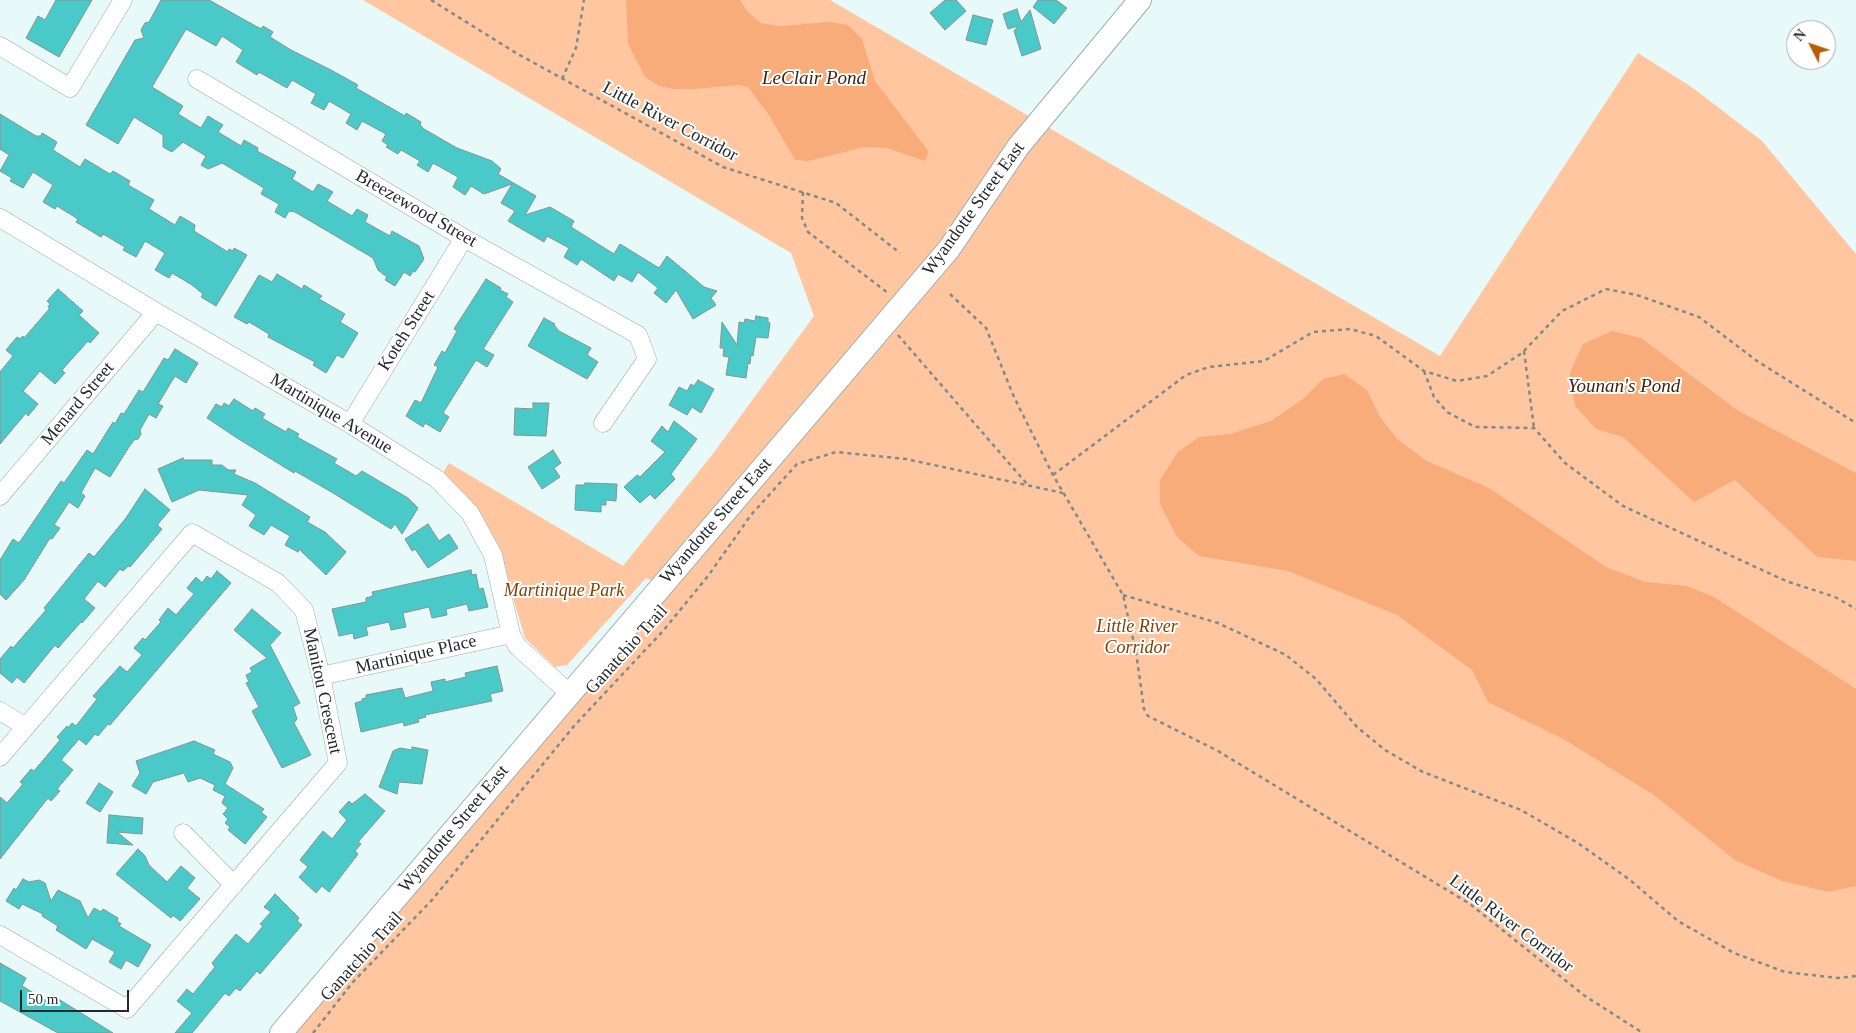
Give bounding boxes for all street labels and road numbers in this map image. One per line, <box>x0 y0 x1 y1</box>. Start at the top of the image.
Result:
street label: Little River Corridor <box>599 77 741 167</box>
street label: Wyandotte Street East <box>918 138 1030 280</box>
street label: Breezewood Street <box>352 166 480 252</box>
street label: Koteh Street <box>374 287 440 375</box>
street label: Menard Street <box>37 358 119 450</box>
street label: Martinique Avenue <box>266 369 396 459</box>
street label: Wyandotte Street East <box>655 454 777 588</box>
street label: Ganatchio Trail <box>581 601 673 699</box>
street label: Manitou Crescent <box>298 626 346 756</box>
street label: Martinique Place <box>353 631 479 679</box>
street label: Wyandotte Street East <box>394 761 514 897</box>
street label: Little River Corridor <box>1445 870 1577 978</box>
street label: Ganatchio Trail <box>316 908 408 1006</box>

